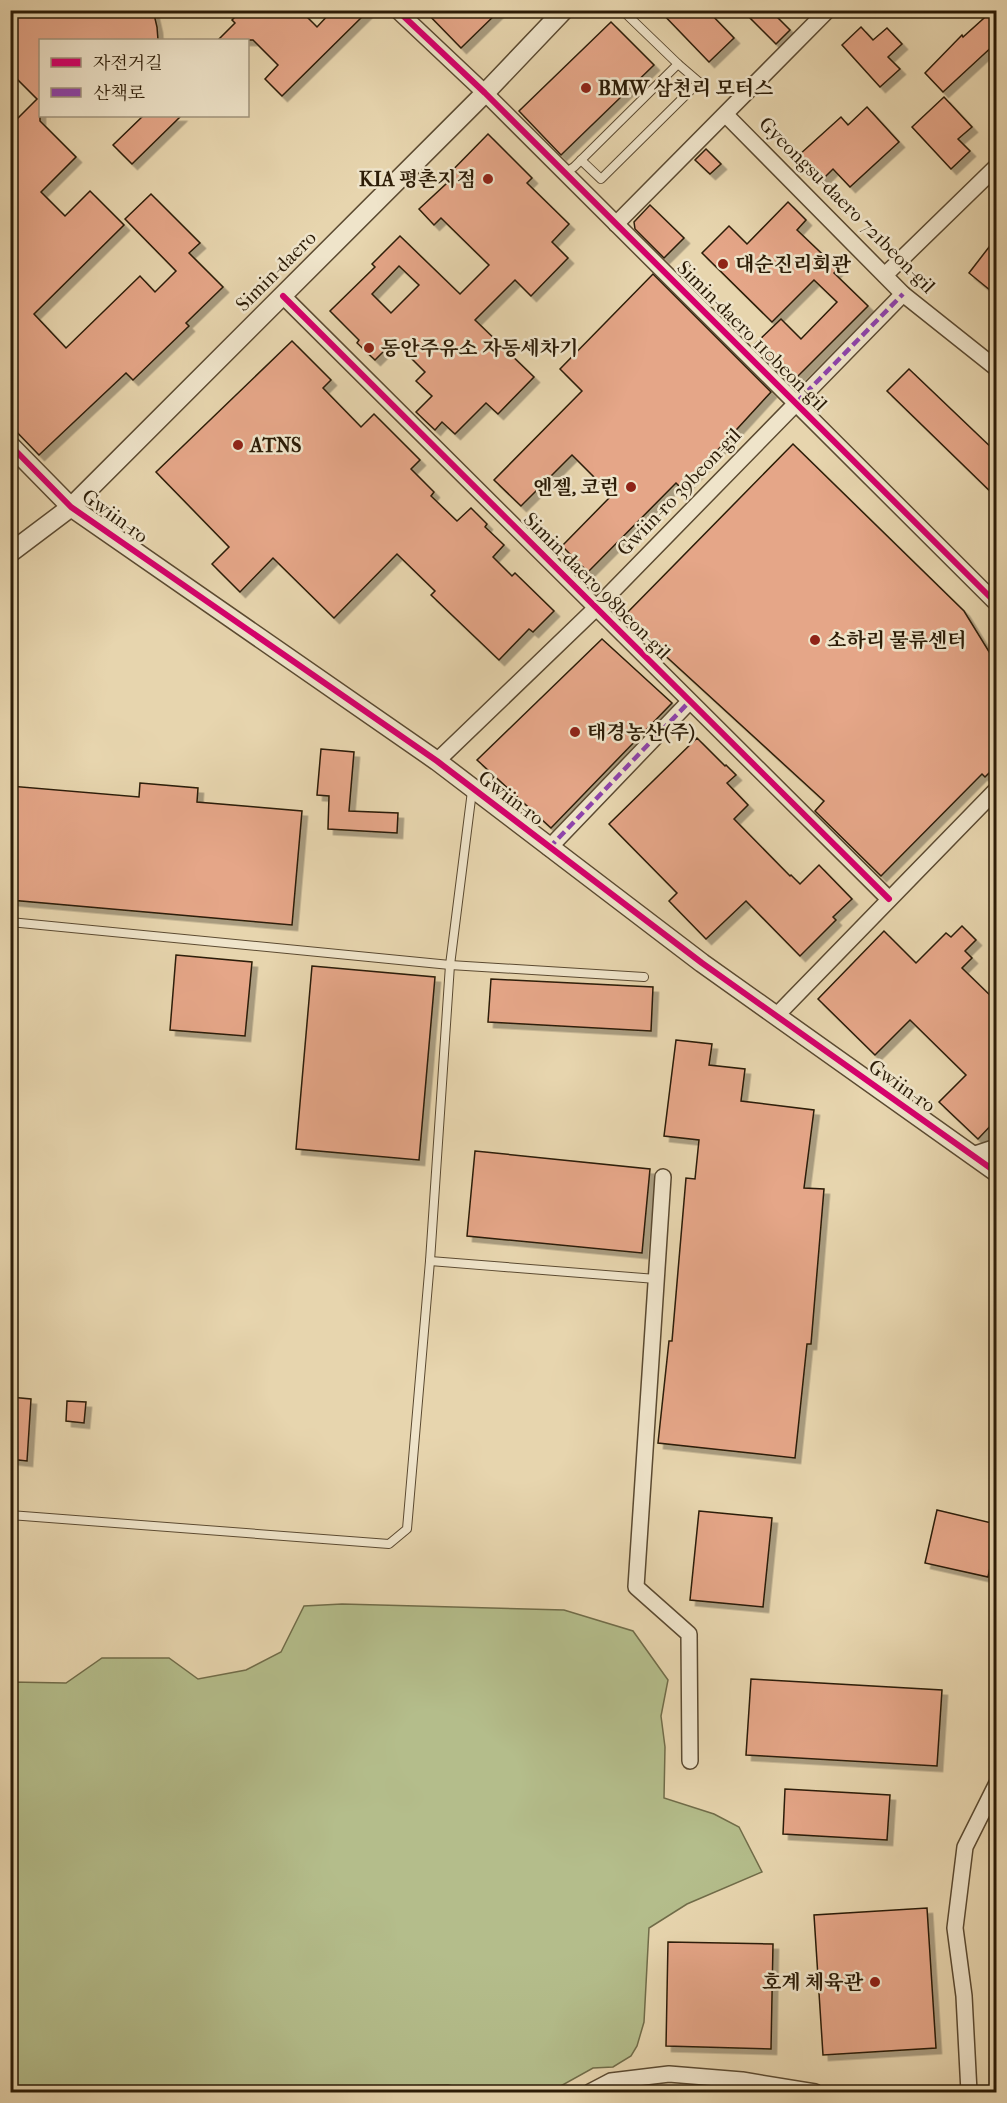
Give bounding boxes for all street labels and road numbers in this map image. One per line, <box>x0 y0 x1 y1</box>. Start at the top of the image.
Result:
street label: Gyeongsu-daero 721beon-gil <box>754 112 940 298</box>
street label: Simin-daero <box>231 226 321 316</box>
street label: Simin-daero 110beon-gil <box>672 256 832 416</box>
street label: Gwiin-ro 39beon-gil <box>612 423 746 561</box>
street label: Gwiin-ro <box>77 484 153 548</box>
street label: Simin-daero 98beon-gil <box>519 508 676 665</box>
street label: Gwiin-ro <box>474 766 548 830</box>
street label: Gwiin-ro <box>864 1055 940 1117</box>

